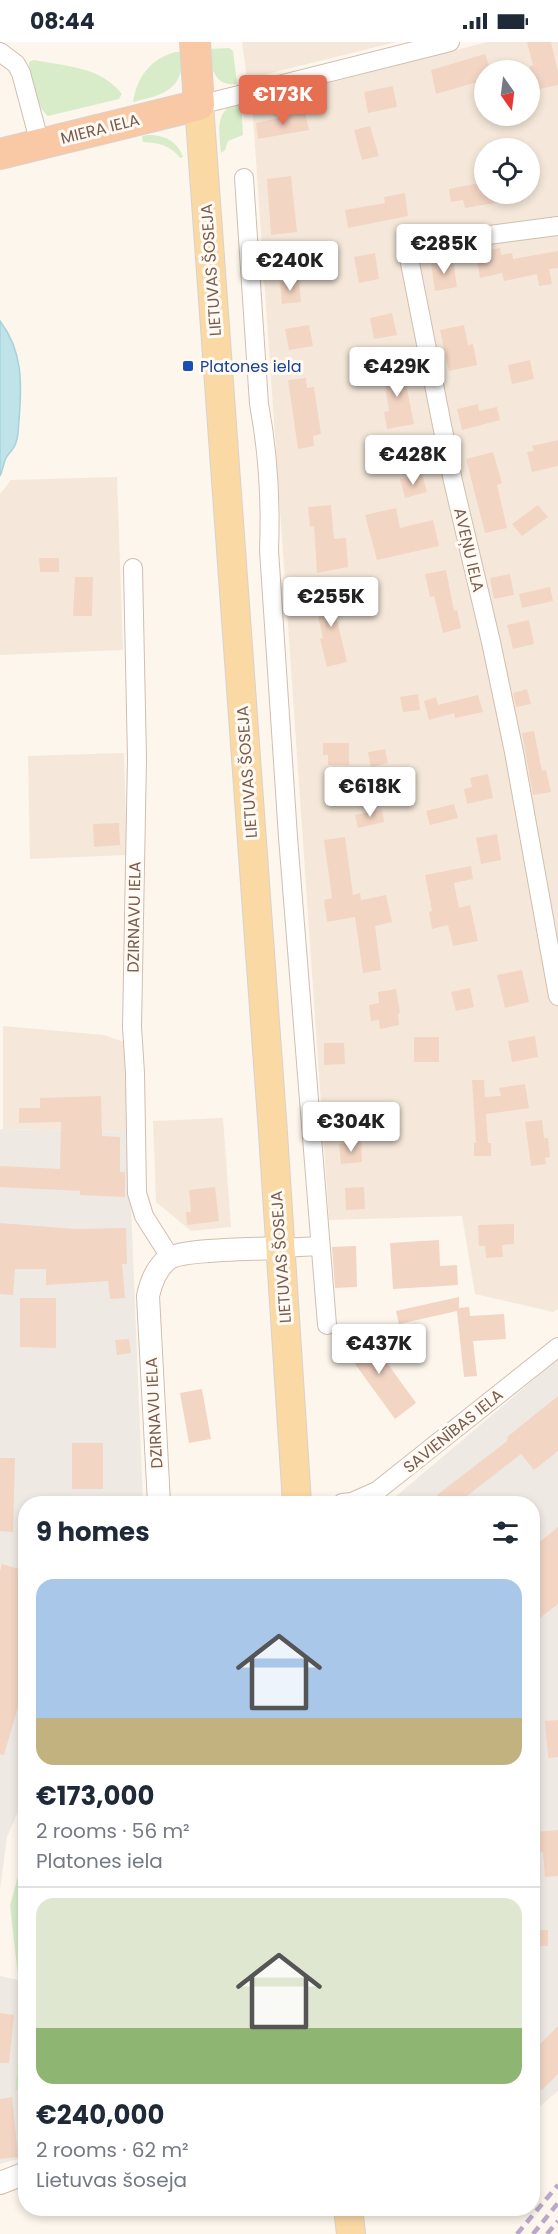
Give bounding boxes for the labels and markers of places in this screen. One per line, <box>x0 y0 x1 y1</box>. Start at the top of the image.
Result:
pin: €173K <box>241 75 325 126</box>
pin: €285K <box>402 224 486 275</box>
pin: €240K <box>248 241 332 292</box>
pin: €429K <box>355 347 439 398</box>
place label: Platones iela <box>200 355 301 378</box>
marker: Platones iela <box>181 359 195 373</box>
pin: €428K <box>371 435 455 486</box>
pin: €255K <box>289 577 373 628</box>
pin: €618K <box>328 767 412 818</box>
pin: €304K <box>309 1102 393 1153</box>
pin: €437K <box>337 1324 421 1375</box>

